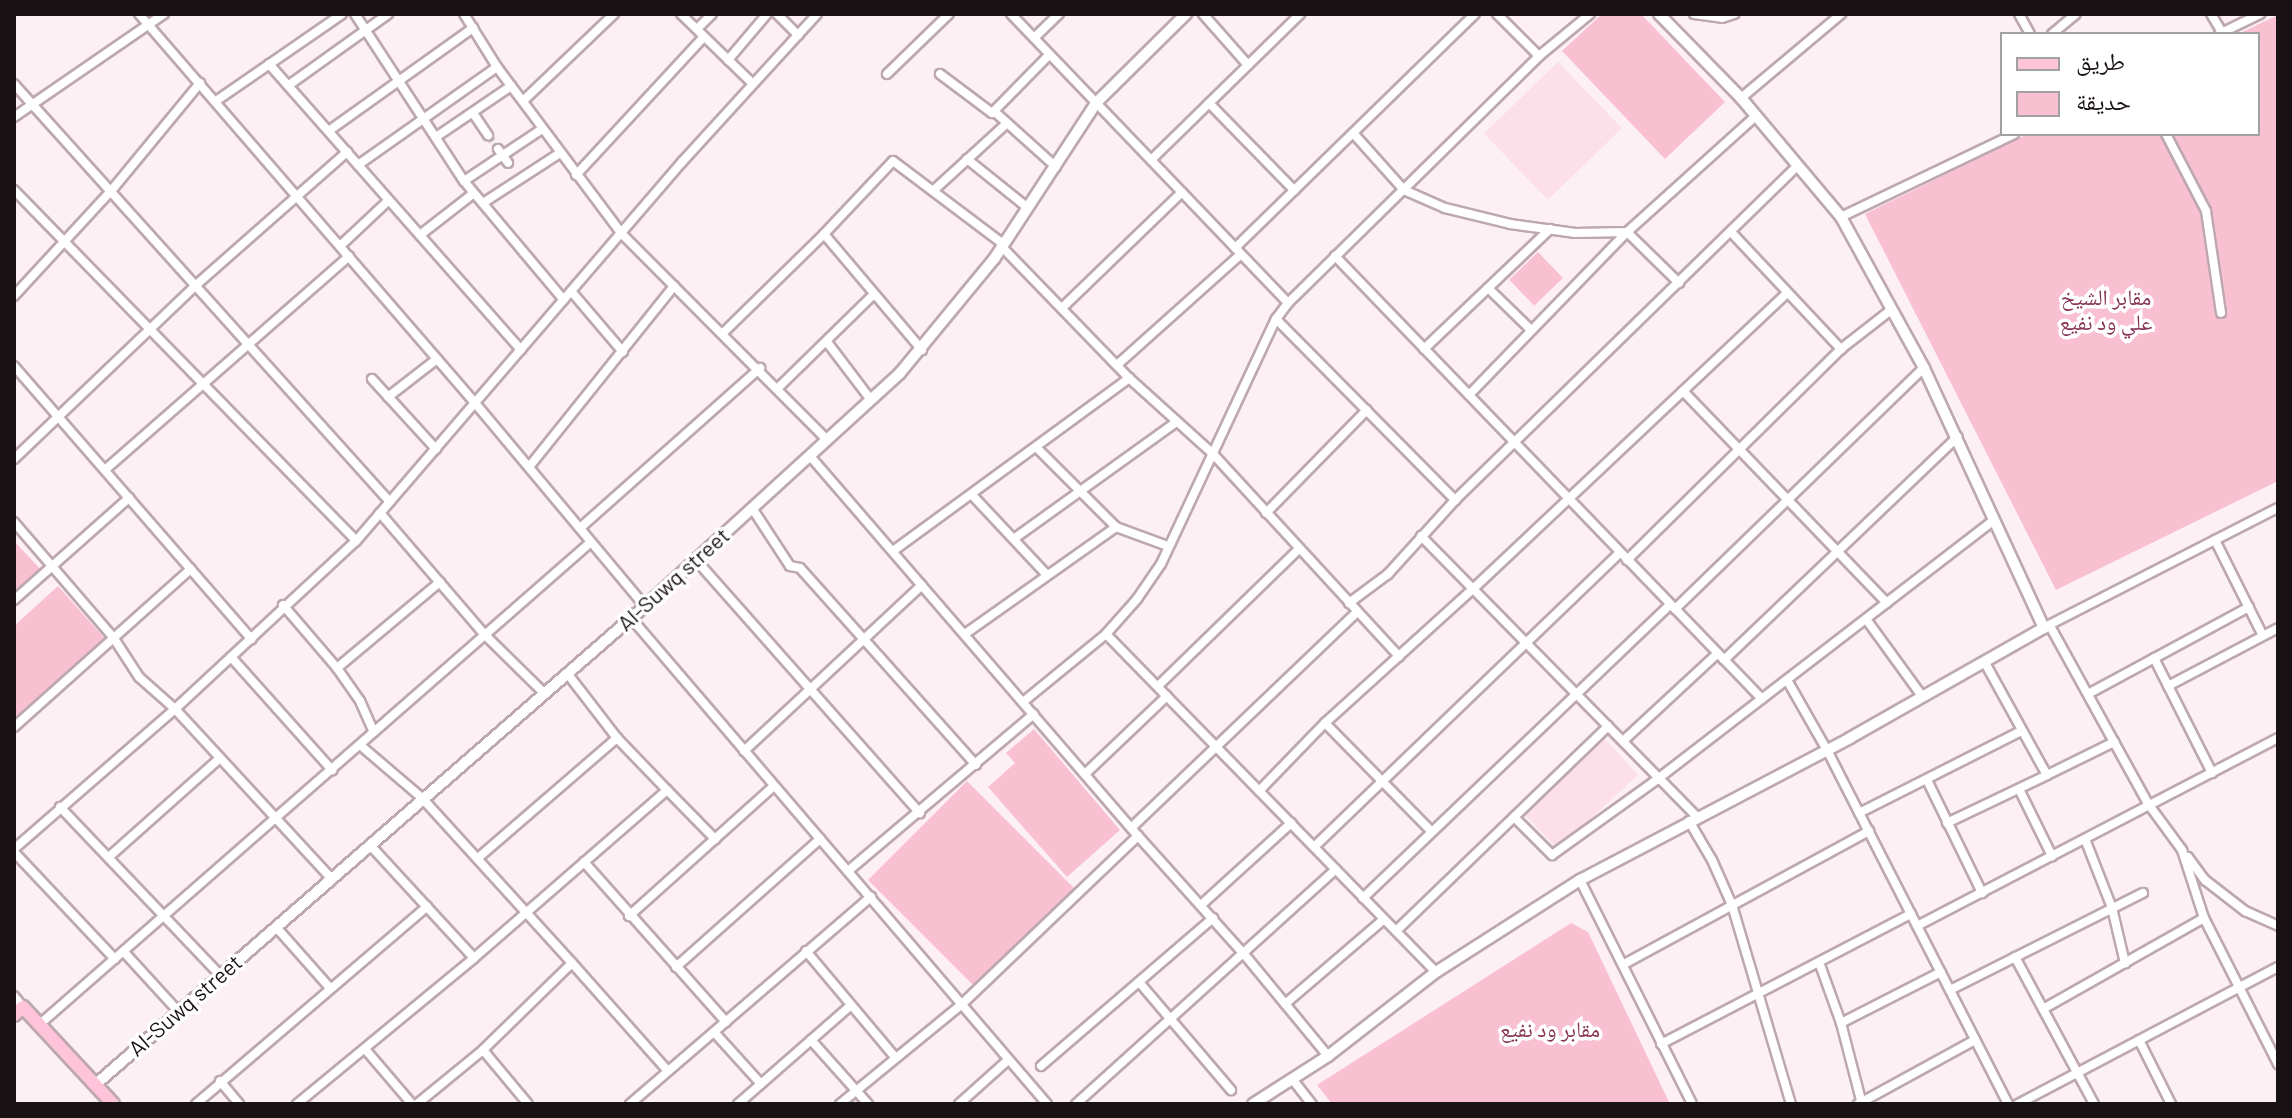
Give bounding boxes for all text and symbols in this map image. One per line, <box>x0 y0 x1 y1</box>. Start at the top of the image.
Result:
legend <box>2000 32 2260 136</box>
text: طريق <box>2076 46 2125 75</box>
text: حديقة <box>2076 86 2131 115</box>
park label: مقابر الشيخ علي ود نفيع <box>2060 283 2152 334</box>
street label: Al-Suwq street <box>612 522 734 636</box>
street label: Al-Suwq street <box>123 949 247 1061</box>
park label: مقابر ود نفيع <box>1500 1016 1600 1042</box>

